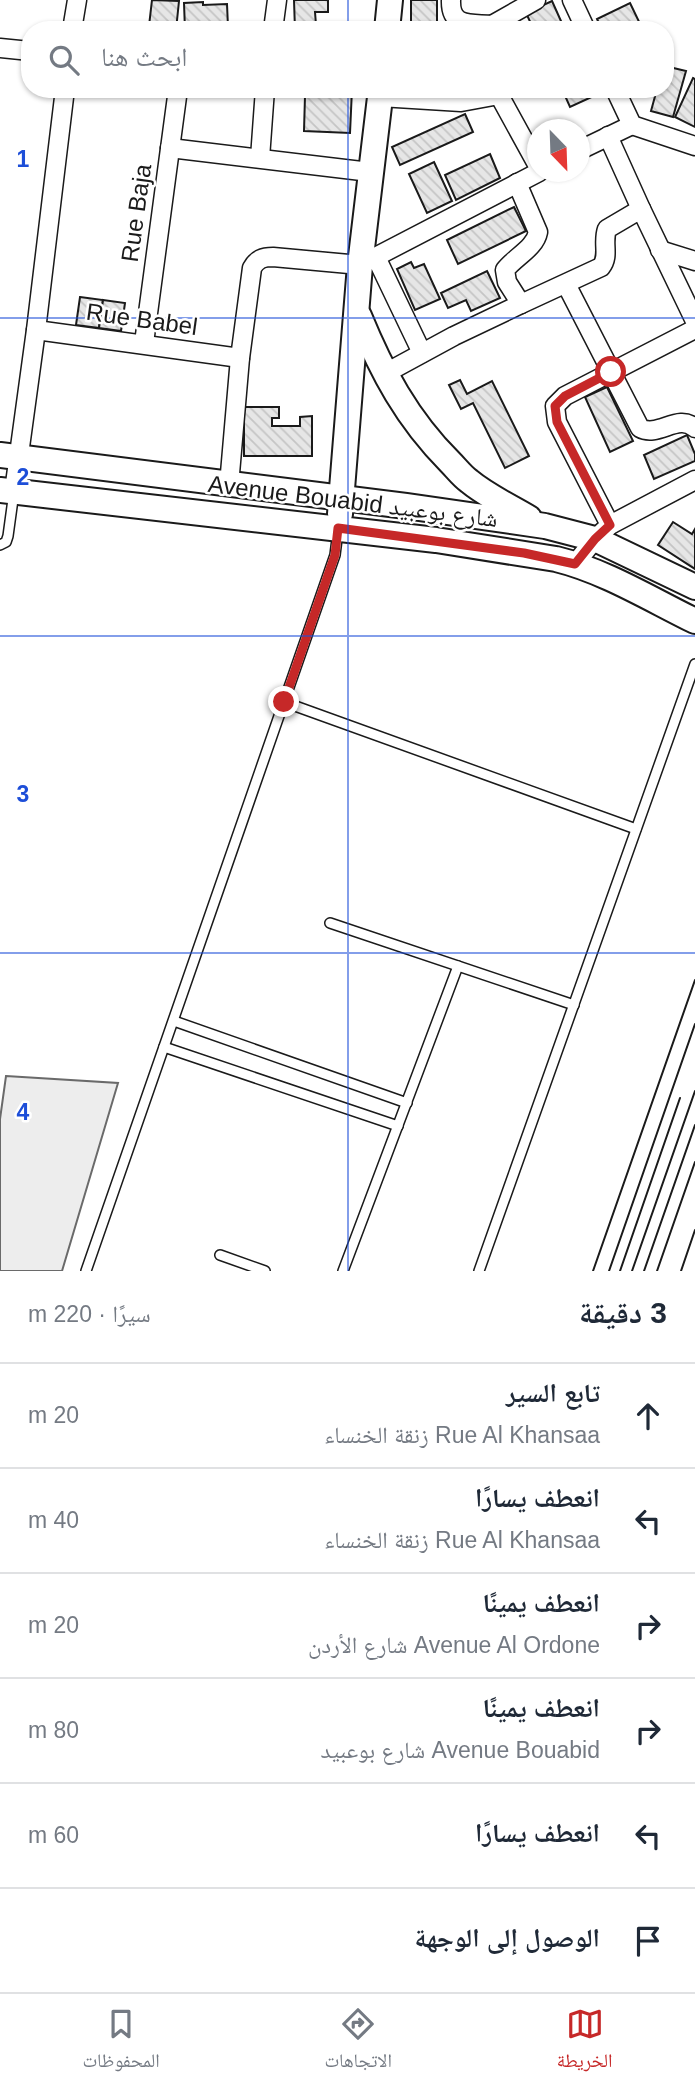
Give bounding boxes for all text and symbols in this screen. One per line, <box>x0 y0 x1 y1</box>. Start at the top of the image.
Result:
search box <box>21 21 674 98</box>
icon: search <box>45 41 83 79</box>
text: ابحث هنا <box>101 42 188 72</box>
north arrow <box>527 119 590 182</box>
text: 1 <box>17 146 30 172</box>
street label: Rue Baja <box>116 162 156 264</box>
street label: Rue Babel <box>85 298 199 340</box>
route start <box>595 356 626 387</box>
text: 2 <box>17 464 29 490</box>
street label: Avenue Bouabid شارع بوعبيد <box>206 470 499 534</box>
route end <box>268 686 299 717</box>
text: 3 <box>17 781 29 807</box>
text: 4 <box>17 1099 30 1125</box>
text: 3 دقيقة <box>579 1296 667 1329</box>
text: سيرًا · 220 m <box>28 1301 151 1327</box>
text: تابع السير <box>506 1378 600 1408</box>
icon: ahead <box>629 1397 667 1435</box>
text: 20 m <box>28 1402 79 1428</box>
text: Rue Al Khansaa زنقة الخنساء <box>324 1422 600 1448</box>
text: انعطف يسارًا <box>475 1483 600 1513</box>
icon: left <box>629 1502 667 1540</box>
text: 40 m <box>28 1507 79 1533</box>
text: Rue Al Khansaa زنقة الخنساء <box>324 1527 600 1553</box>
text: انعطف يمينًا <box>483 1588 600 1618</box>
icon: right <box>629 1607 667 1645</box>
text: 20 m <box>28 1612 79 1638</box>
text: Avenue Al Ordone شارع الأردن <box>308 1632 600 1658</box>
text: انعطف يمينًا <box>483 1693 600 1723</box>
icon: right <box>629 1712 667 1750</box>
text: 80 m <box>28 1717 79 1743</box>
text: Avenue Bouabid شارع بوعبيد <box>321 1737 600 1763</box>
icon: left <box>629 1817 667 1855</box>
text: انعطف يسارًا <box>475 1818 600 1848</box>
text: 60 m <box>28 1822 79 1848</box>
icon: arrive <box>629 1922 667 1960</box>
text: الوصول إلى الوجهة <box>415 1923 600 1953</box>
tab: المحفوظات <box>82 2005 160 2079</box>
tab: الاتجاهات <box>324 2005 392 2079</box>
tab: الخريطة <box>557 2005 613 2079</box>

